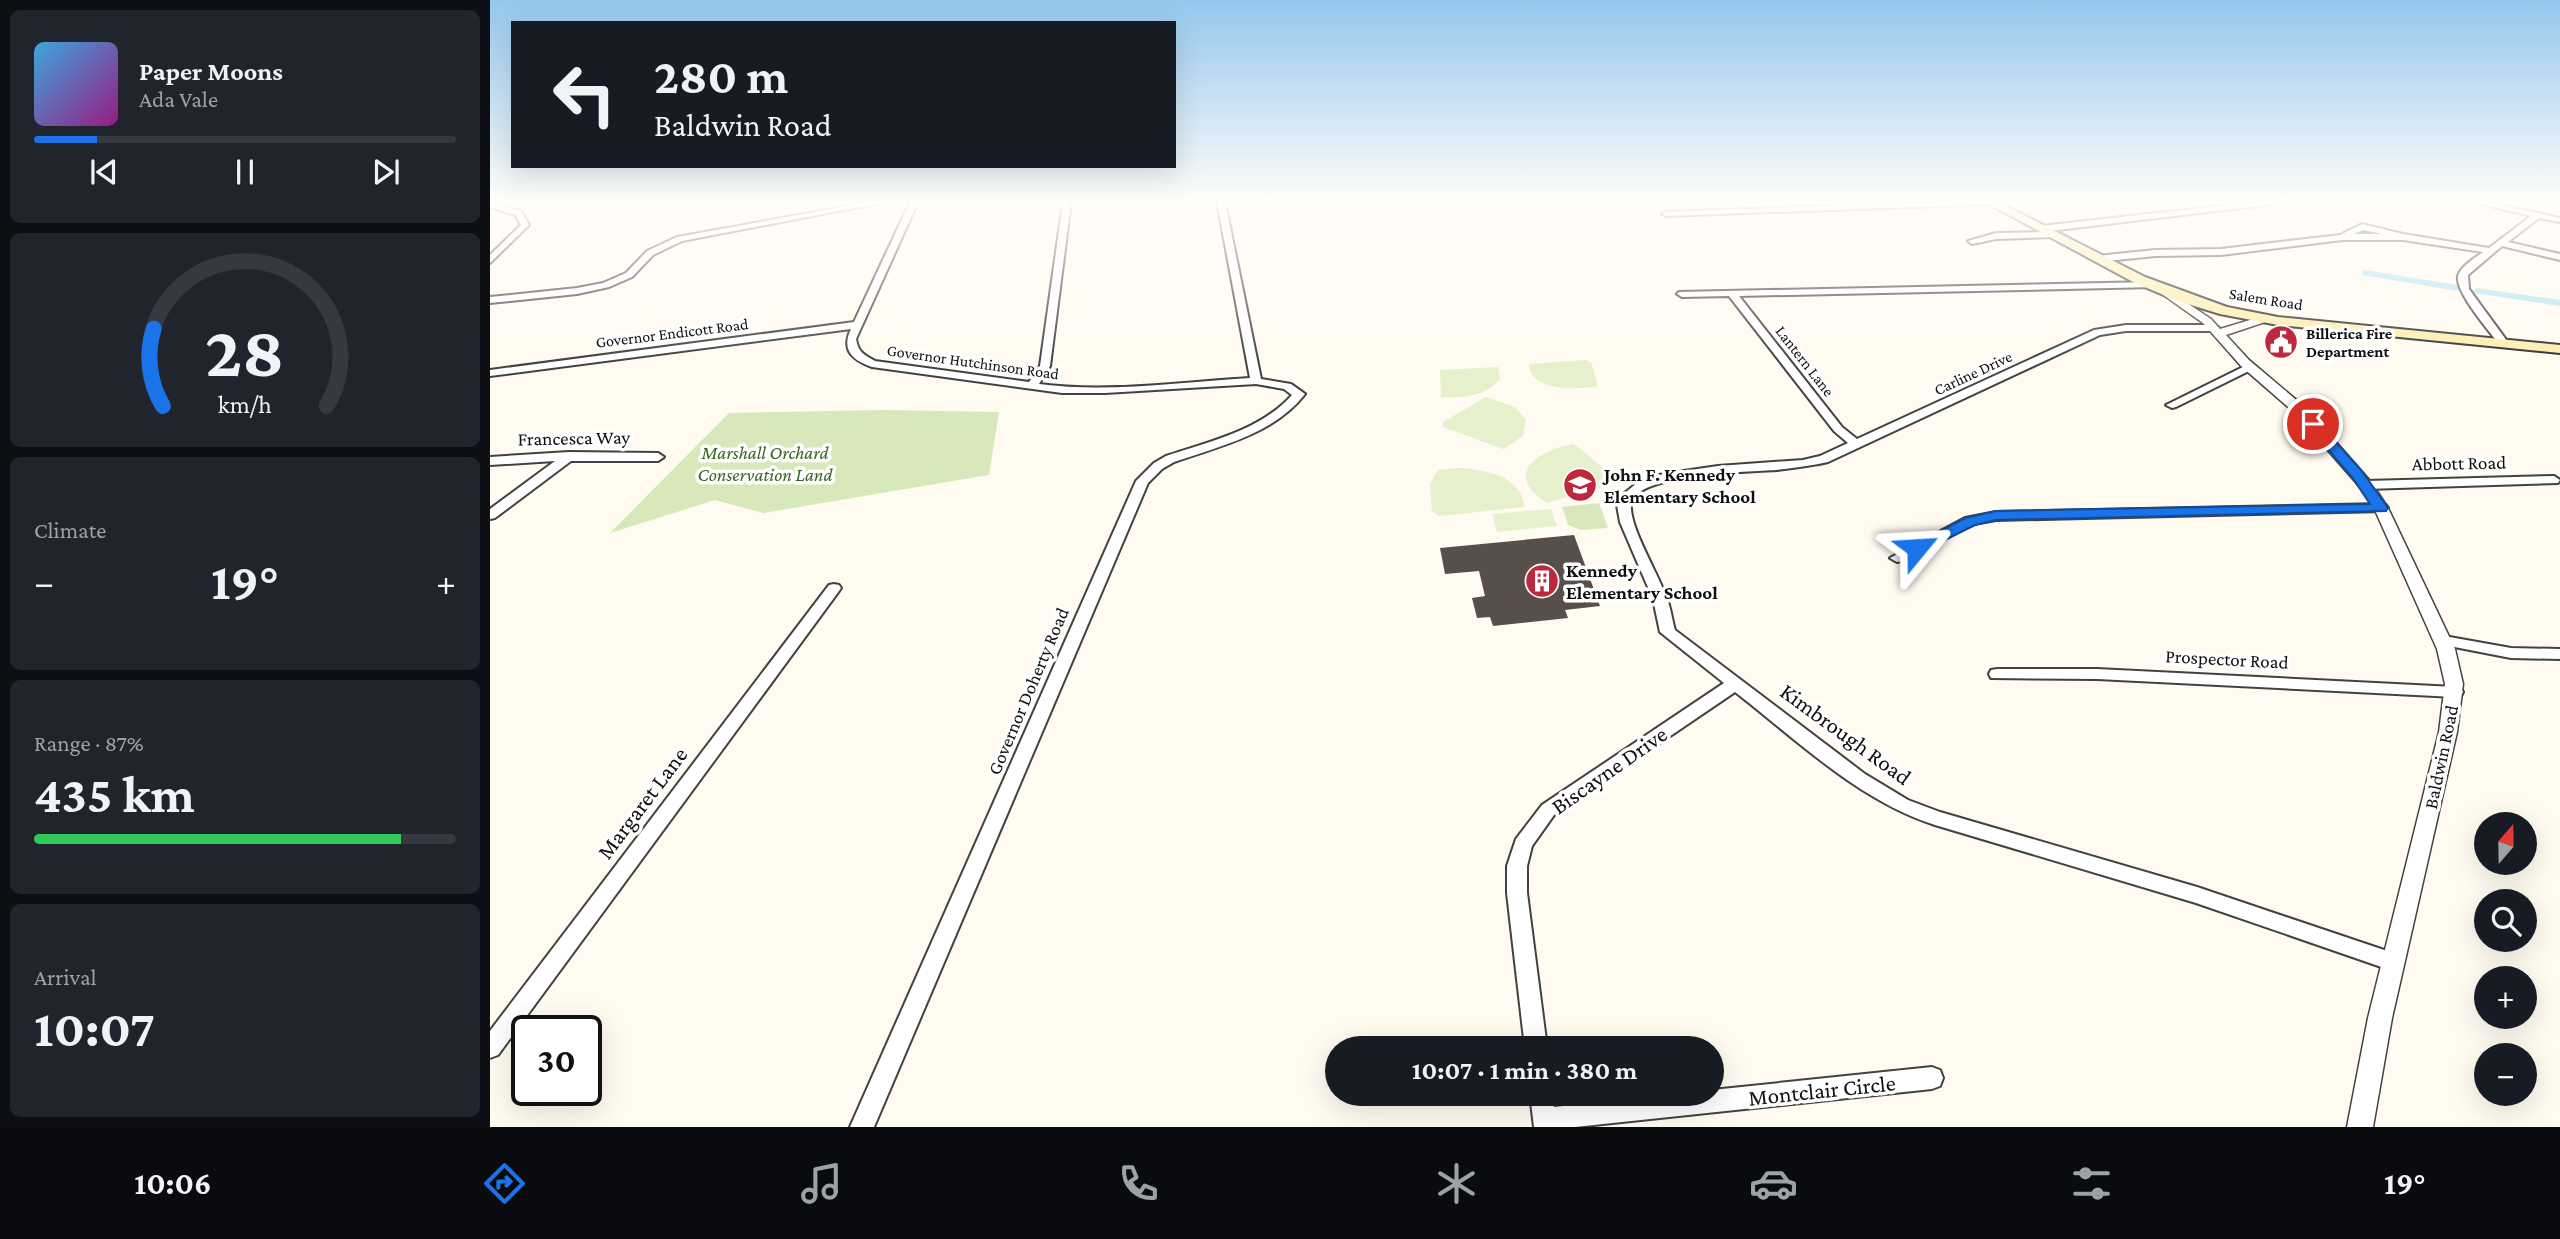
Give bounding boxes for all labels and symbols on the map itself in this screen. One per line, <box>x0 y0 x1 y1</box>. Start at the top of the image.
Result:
street label: Salem Road <box>2228 285 2305 313</box>
street label: Governor Endicott Road <box>595 315 750 351</box>
street label: Lantern Lane <box>1772 322 1838 400</box>
public building icon: Billerica Fire Department <box>2262 323 2300 361</box>
place label: Billerica Fire Department <box>2306 325 2393 360</box>
street label: Governor Hutchinson Road <box>886 342 1061 383</box>
street label: Carline Drive <box>1931 348 2015 398</box>
pin <box>2283 394 2343 454</box>
street label: Francesca Way <box>518 427 631 449</box>
park label: Marshall Orchard Conservation Land <box>698 442 833 485</box>
street label: Abbott Road <box>2412 452 2506 474</box>
place label: John F. Kennedy Elementary School <box>1602 464 1756 507</box>
school or university icon: John F. Kennedy Elementary School <box>1561 466 1599 504</box>
position arrow <box>1880 511 1954 585</box>
place label: Kennedy Elementary School <box>1566 560 1718 603</box>
building icon: Kennedy Elementary School <box>1523 562 1561 600</box>
street label: Governor Doherty Road <box>983 604 1073 778</box>
street label: Prospector Road <box>2165 645 2289 673</box>
street label: Kimbrough Road <box>1776 678 1916 790</box>
street label: Baldwin Road <box>2420 703 2462 811</box>
street label: Biscayne Drive <box>1546 721 1672 819</box>
street label: Margaret Lane <box>591 742 693 864</box>
north arrow <box>2474 812 2538 875</box>
speed limit sign: 30 <box>511 1015 602 1106</box>
street label: Montclair Circle <box>1747 1069 1897 1111</box>

